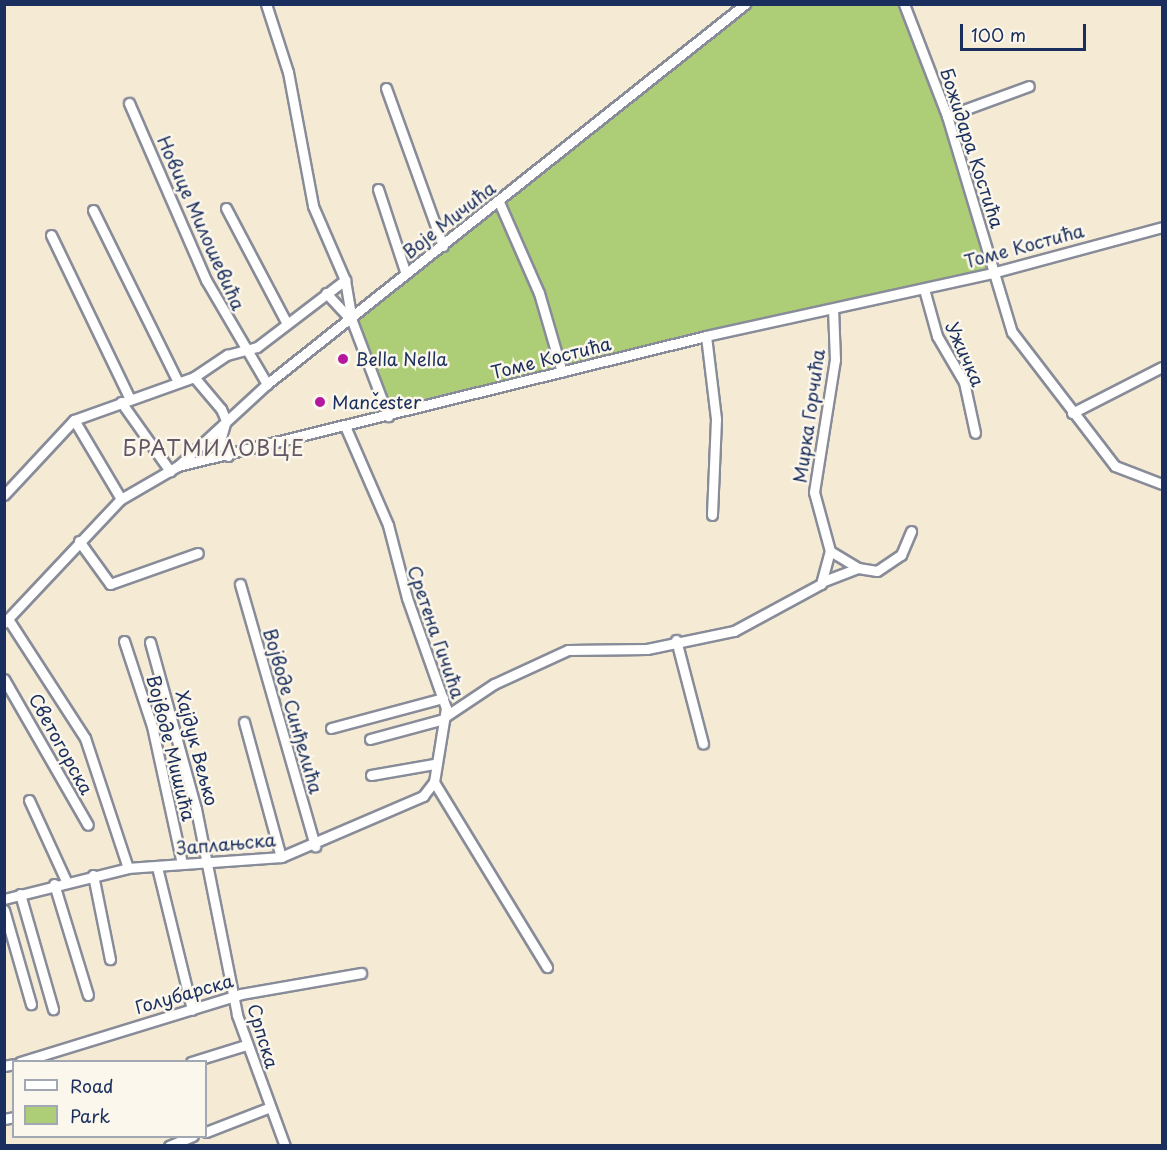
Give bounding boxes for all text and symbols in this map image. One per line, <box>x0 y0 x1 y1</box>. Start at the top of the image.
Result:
scale bar <box>963 12 1089 50</box>
text: 100 m <box>971 21 1026 48</box>
street label: Божидара Костића <box>936 65 1008 231</box>
street label: Новице Милошевића <box>152 132 250 314</box>
street label: Воје Мичића <box>398 177 500 263</box>
street label: Томе Костића <box>962 220 1086 272</box>
street label: Ужичка <box>941 318 989 390</box>
street label: Томе Костића <box>489 333 613 383</box>
street label: Мирка Горчића <box>789 347 829 485</box>
place label: Bella Nella <box>355 348 448 370</box>
marker: Bella Nella <box>336 352 350 366</box>
place label: Mančester <box>332 391 421 413</box>
marker: Mančester <box>313 395 327 409</box>
district label: БРАТМИЛОВЦЕ <box>123 434 305 460</box>
street label: Сретена Гичића <box>403 562 469 702</box>
street label: Војводе Синђелића <box>259 625 327 797</box>
street label: Војводе Мишића <box>142 672 200 824</box>
street label: Хајдук Вељко <box>171 687 223 809</box>
street label: Светогорска <box>24 690 98 798</box>
street label: Заплањска <box>175 829 277 859</box>
street label: Голубарска <box>132 970 236 1018</box>
street label: Српска <box>243 1001 283 1071</box>
legend <box>12 1060 207 1138</box>
text: Road <box>70 1072 114 1099</box>
text: Park <box>70 1102 110 1129</box>

